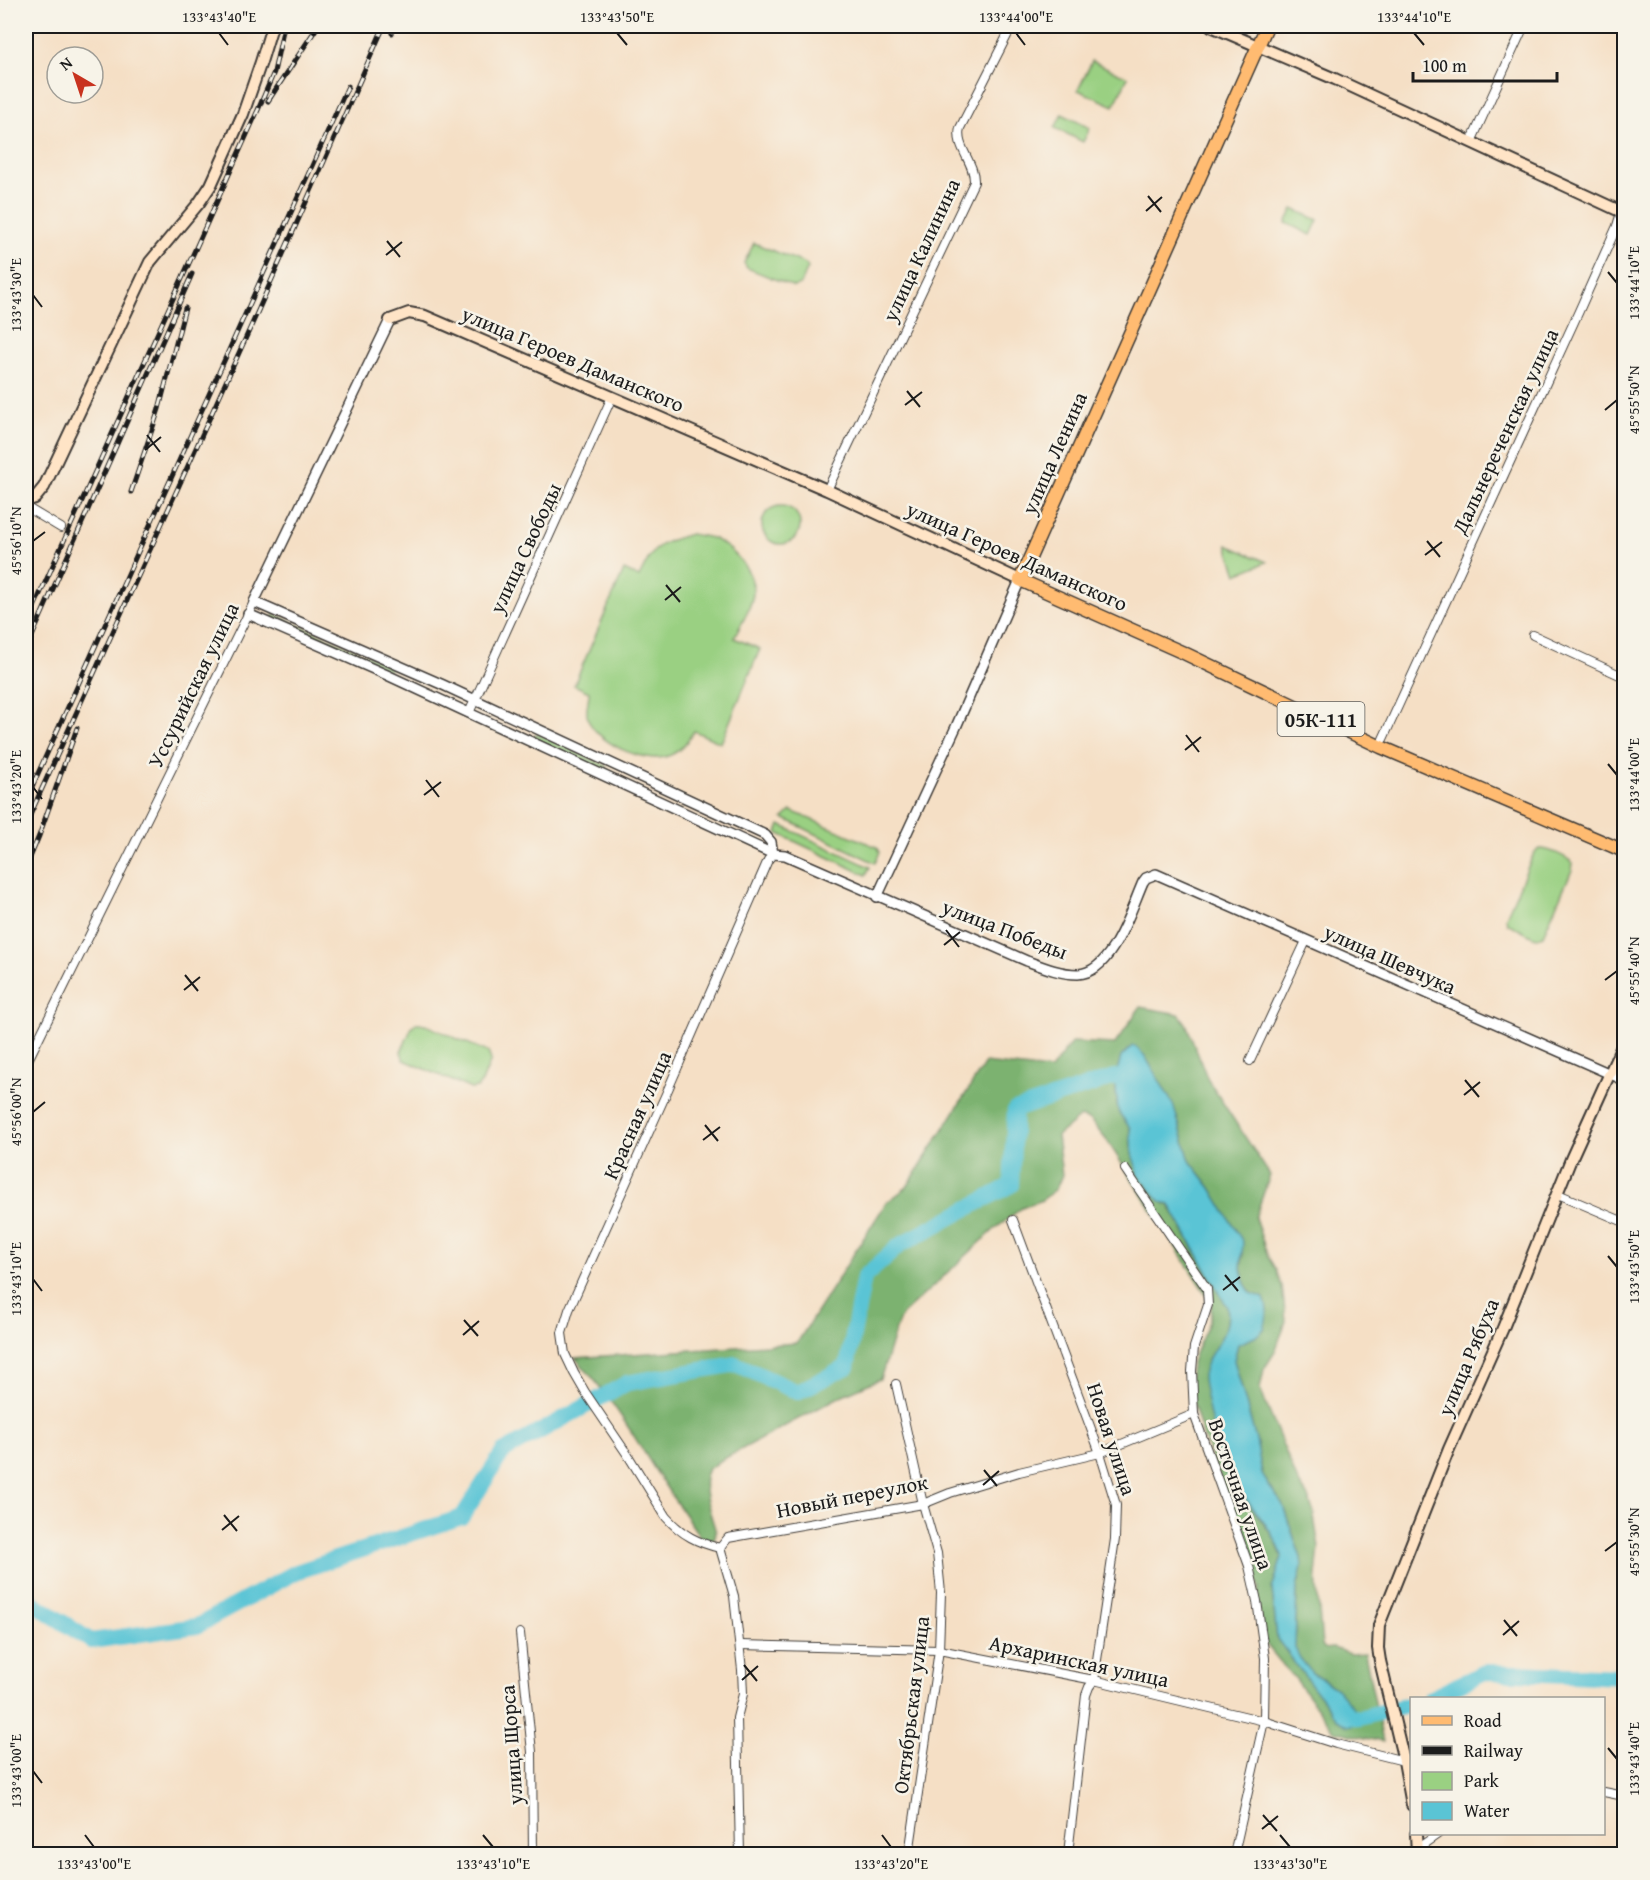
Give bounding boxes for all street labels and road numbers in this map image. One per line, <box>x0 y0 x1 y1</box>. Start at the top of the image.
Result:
street label: улица Калинина <box>874 173 968 328</box>
street label: улица Героев Даманского <box>456 298 689 420</box>
street label: Дальнереченская улица <box>1443 323 1566 540</box>
street label: улица Ленина <box>1013 387 1095 520</box>
street label: улица Свободы <box>481 477 569 619</box>
street label: улица Героев Даманского <box>900 493 1133 619</box>
street label: Уссурийская улица <box>139 597 247 773</box>
road number: 05К-111 <box>1278 702 1364 736</box>
street label: улица Победы <box>937 890 1073 967</box>
street label: улица Шевчука <box>1318 916 1461 1002</box>
street label: Красная улица <box>595 1046 679 1184</box>
street label: улица Рябуха <box>1429 1293 1507 1422</box>
street label: Новая улица <box>1079 1379 1145 1499</box>
street label: Восточная улица <box>1201 1414 1281 1574</box>
street label: Новый переулок <box>774 1466 930 1526</box>
street label: Октябрьская улица <box>885 1614 937 1796</box>
street label: Архаринская улица <box>986 1627 1172 1695</box>
street label: улица Щорса <box>491 1684 531 1807</box>

